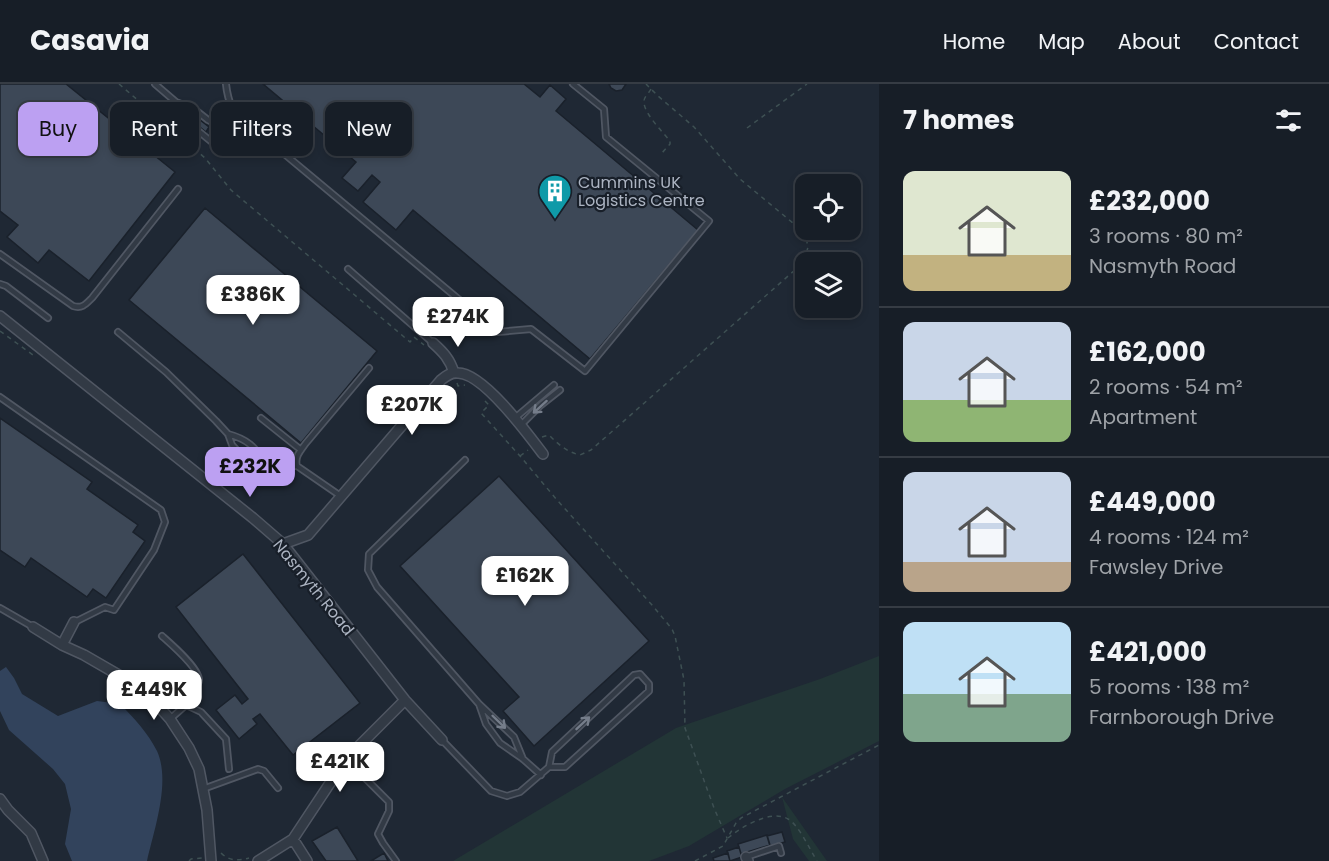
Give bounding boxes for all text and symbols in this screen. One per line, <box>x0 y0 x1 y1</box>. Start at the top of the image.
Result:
text: Casavia <box>30 21 150 60</box>
text: Home <box>943 27 1005 56</box>
text: Map <box>1038 27 1085 56</box>
text: About <box>1118 27 1181 56</box>
text: Contact <box>1214 27 1299 56</box>
chip: Buy <box>18 102 98 156</box>
chip: Rent <box>110 102 199 156</box>
chip: Filters <box>211 102 313 156</box>
chip: New <box>325 102 412 156</box>
text: 7 homes <box>903 102 1015 138</box>
icon: filters <box>1272 104 1305 137</box>
place label: Cummins UK Logistics Centre <box>578 171 705 212</box>
building icon: Cummins UK Logistics Centre <box>537 173 573 220</box>
map controls <box>795 174 861 318</box>
button: locate <box>795 174 861 240</box>
text: £232,000 <box>1089 183 1210 219</box>
icon: home <box>951 195 1023 267</box>
text: 3 rooms · 80 m² <box>1089 222 1243 250</box>
button: layers <box>795 252 861 318</box>
text: Nasmyth Road <box>1089 252 1236 280</box>
pin: £386K <box>211 275 295 326</box>
text: £386K <box>221 280 286 308</box>
pin: £274K <box>416 297 500 348</box>
text: £274K <box>427 302 489 330</box>
text: £162,000 <box>1089 334 1206 370</box>
icon: home <box>951 346 1023 418</box>
text: 2 rooms · 54 m² <box>1089 373 1243 401</box>
pin: £207K <box>370 385 454 436</box>
text: £207K <box>381 390 443 418</box>
one-way arrow <box>533 400 548 414</box>
text: Apartment <box>1089 403 1197 431</box>
pin: £232K <box>208 447 292 498</box>
text: £232K <box>219 452 281 480</box>
text: £449,000 <box>1089 484 1216 520</box>
icon: home <box>951 496 1023 568</box>
text: 4 rooms · 124 m² <box>1089 523 1249 551</box>
street label: Nasmyth Road <box>268 534 360 640</box>
text: Fawsley Drive <box>1089 553 1224 581</box>
pin: £162K <box>483 556 567 607</box>
text: £162K <box>496 561 554 589</box>
text: £421,000 <box>1089 634 1207 670</box>
icon: home <box>951 646 1023 718</box>
pin: £449K <box>112 670 196 721</box>
text: 5 rooms · 138 m² <box>1089 673 1249 701</box>
text: £449K <box>121 675 187 703</box>
text: Farnborough Drive <box>1089 703 1274 731</box>
one-way arrow <box>491 715 506 729</box>
one-way arrow <box>576 715 591 730</box>
pin: £421K <box>298 742 382 793</box>
text: £421K <box>310 747 370 775</box>

